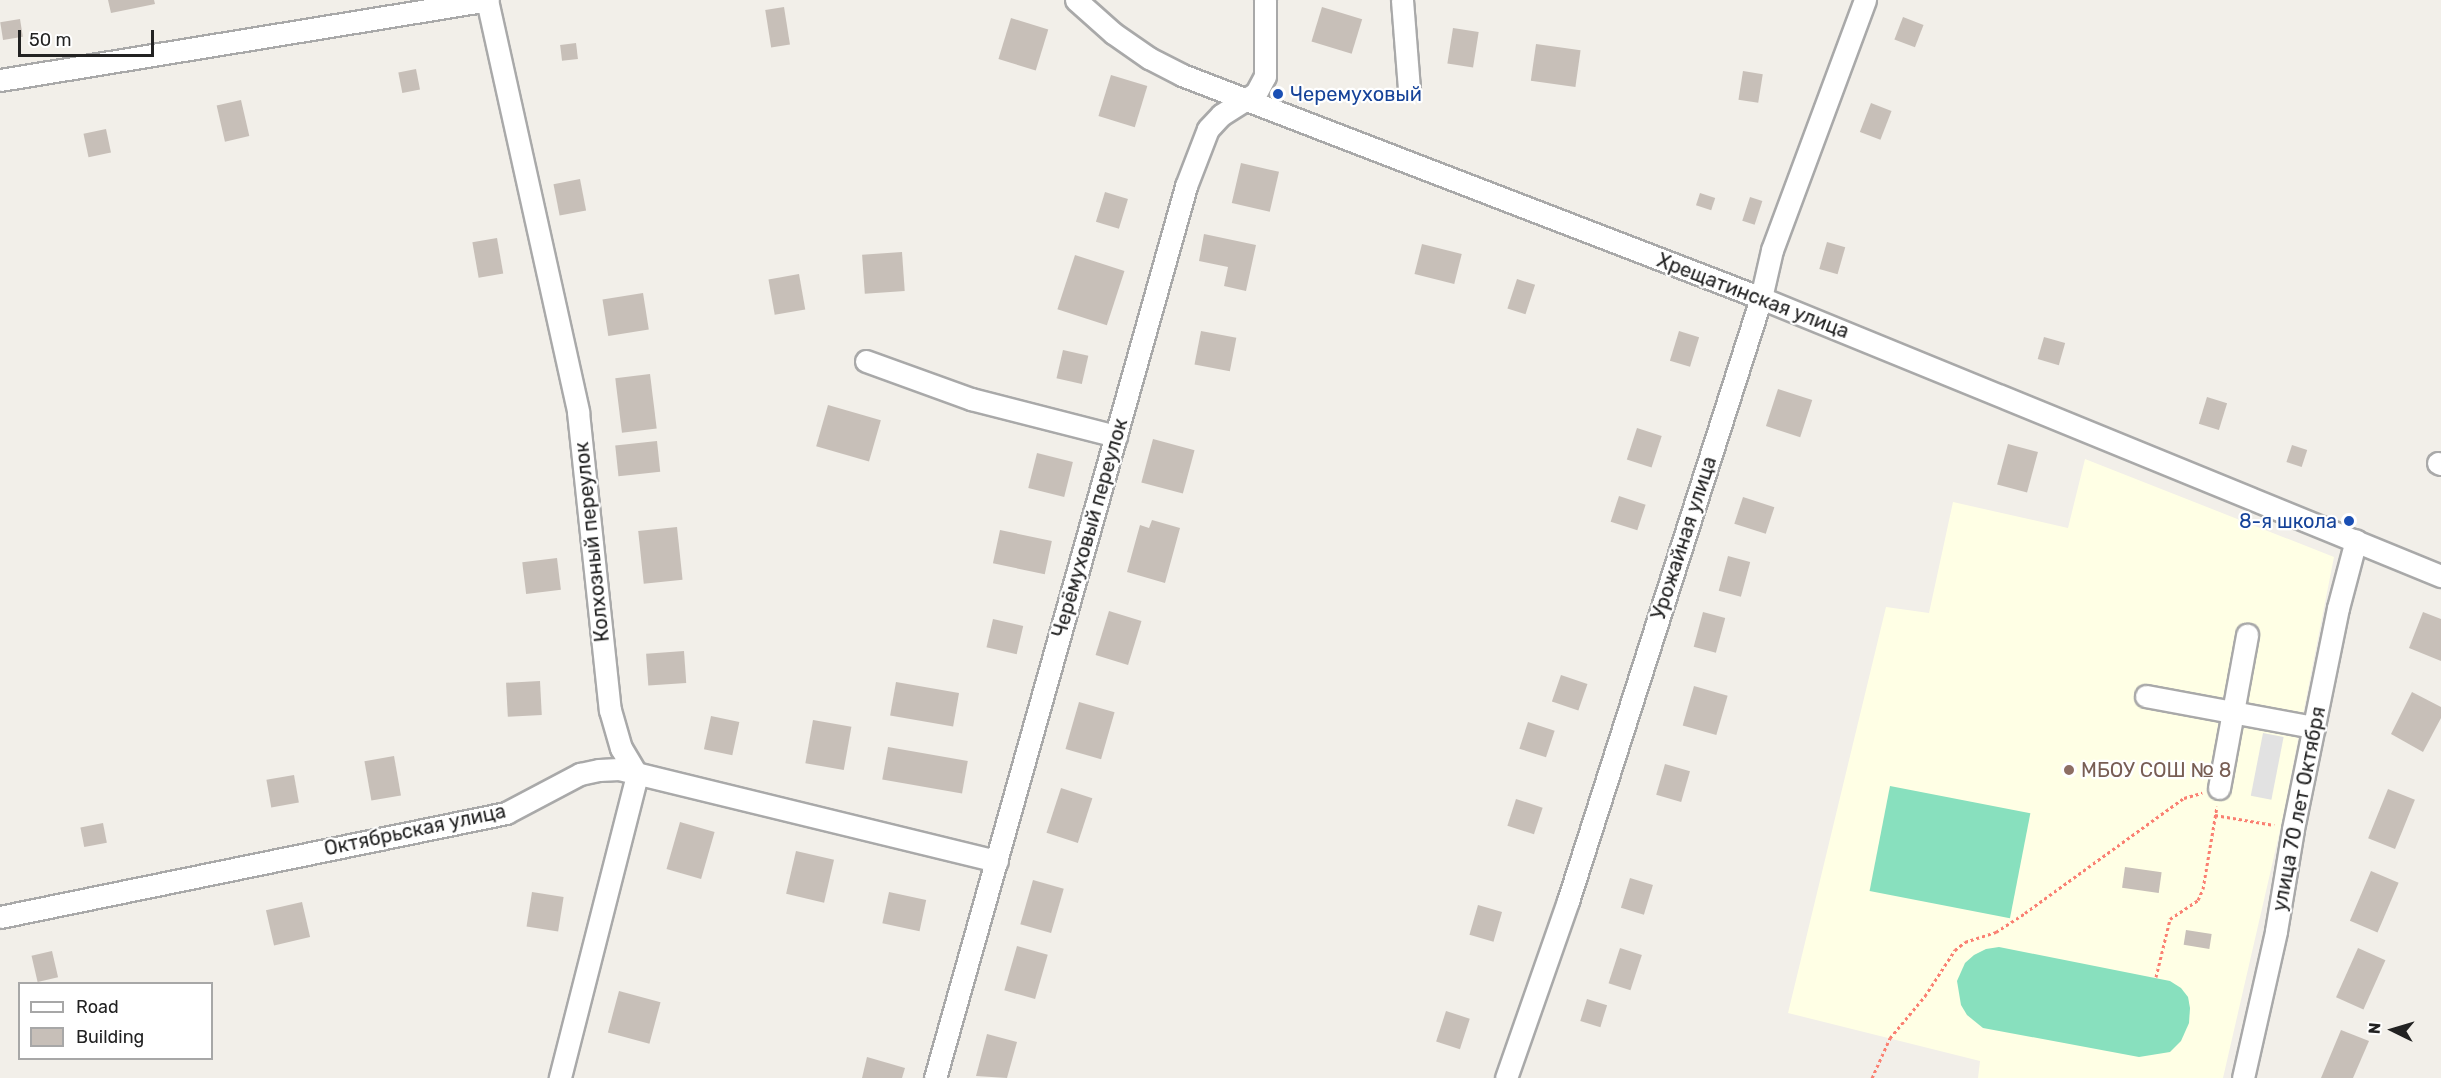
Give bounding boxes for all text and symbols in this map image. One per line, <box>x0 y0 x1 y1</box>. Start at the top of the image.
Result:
scale bar <box>21 18 158 56</box>
text: 50 m <box>29 29 72 51</box>
place label: Черемуховый <box>1290 82 1422 106</box>
marker: Черемуховый <box>1271 87 1285 101</box>
street label: Хрещатинская улица <box>1654 248 1852 344</box>
street label: Черёмуховый переулок <box>1047 416 1133 640</box>
street label: Колхозный переулок <box>570 441 614 643</box>
street label: Урожайная улица <box>1646 453 1722 623</box>
place label: 8-я школа <box>2239 509 2337 533</box>
marker: 8-я школа <box>2342 514 2356 528</box>
street label: улица 70 лет Октября <box>2267 705 2331 913</box>
place label: МБОУ СОШ № 8 <box>2081 758 2231 782</box>
marker: МБОУ СОШ № 8 <box>2062 763 2076 777</box>
street label: Октябрьская улица <box>322 799 508 861</box>
legend <box>18 982 213 1060</box>
text: Road <box>76 996 119 1018</box>
north arrow <box>2363 1000 2423 1060</box>
text: N <box>2365 1022 2385 1035</box>
text: Building <box>76 1026 144 1048</box>

